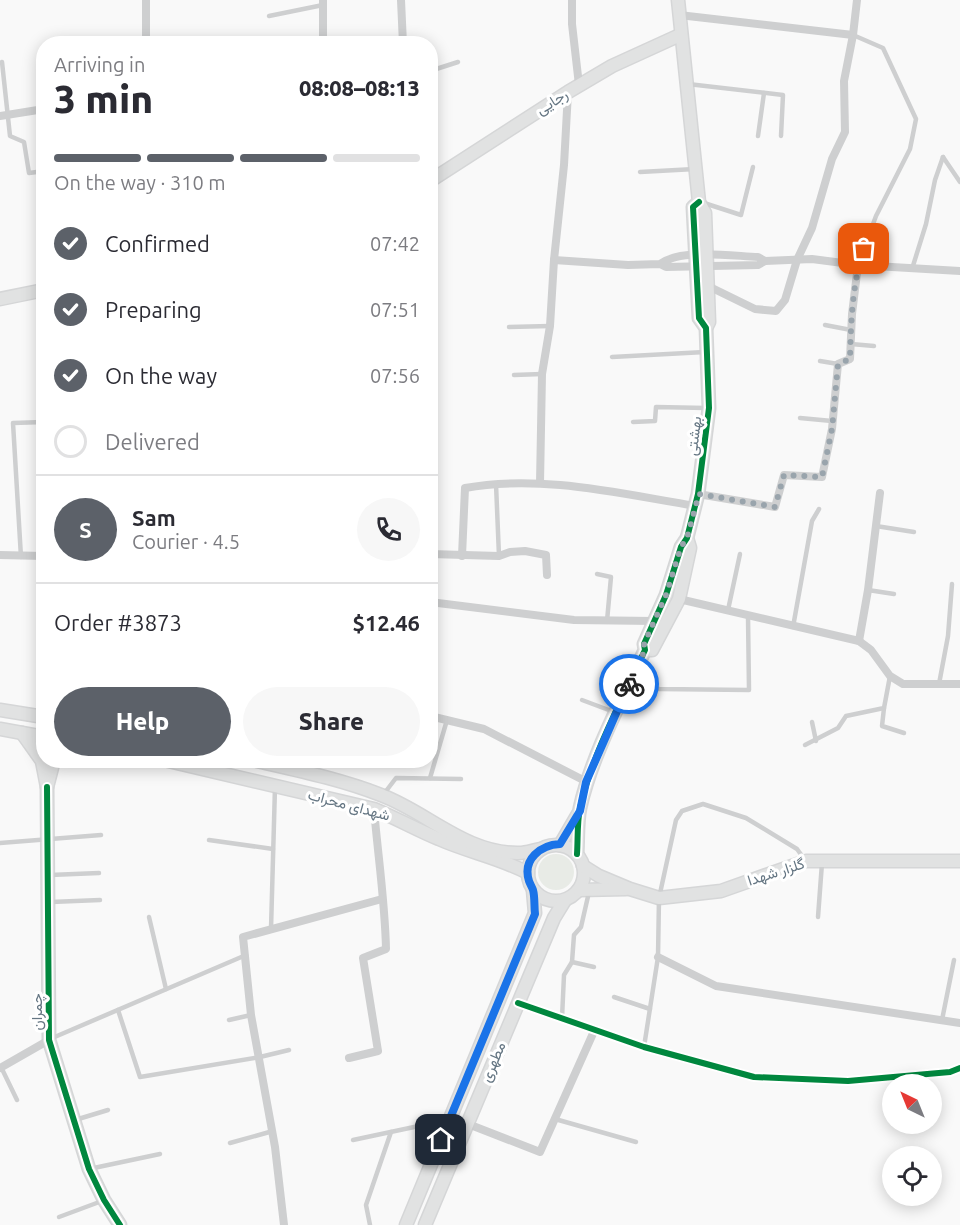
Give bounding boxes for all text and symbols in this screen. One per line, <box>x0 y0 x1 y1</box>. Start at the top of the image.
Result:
text: Arriving in <box>54 53 145 76</box>
text: 08:08–08:13 <box>299 75 420 100</box>
text: 3 min <box>54 77 153 120</box>
street label: رجایی <box>533 85 572 120</box>
text: On the way · 310 m <box>54 171 226 194</box>
pin <box>838 223 889 274</box>
icon: check <box>54 227 87 260</box>
text: Confirmed <box>105 231 210 256</box>
text: 07:42 <box>370 232 420 255</box>
icon: bag <box>847 232 880 265</box>
icon: check <box>54 293 87 326</box>
text: Preparing <box>105 297 202 322</box>
text: 07:51 <box>370 298 420 321</box>
icon: check <box>54 359 87 392</box>
text: On the way <box>105 363 217 388</box>
text: 07:56 <box>370 364 420 387</box>
street label: بهشتی <box>683 415 706 457</box>
text: Delivered <box>105 429 200 454</box>
button: phone <box>357 498 420 561</box>
text: Sam <box>132 505 176 530</box>
text: S <box>79 517 92 542</box>
text: Courier · 4.5 <box>132 530 240 553</box>
text: Order #3873 <box>54 610 182 635</box>
text: $12.46 <box>353 610 420 635</box>
courier <box>599 654 659 714</box>
icon: bike <box>613 668 646 701</box>
button: Help <box>54 687 231 756</box>
button: Share <box>243 687 420 756</box>
street label: شهدای محراب <box>306 785 392 826</box>
street label: گلزار شهدا <box>745 854 807 890</box>
street label: چمران <box>28 993 47 1031</box>
street label: مطهری <box>477 1039 510 1085</box>
north arrow <box>882 1074 942 1134</box>
map controls <box>882 1074 942 1206</box>
pin <box>415 1114 466 1165</box>
icon: home <box>424 1123 457 1156</box>
button: locate <box>882 1146 942 1206</box>

